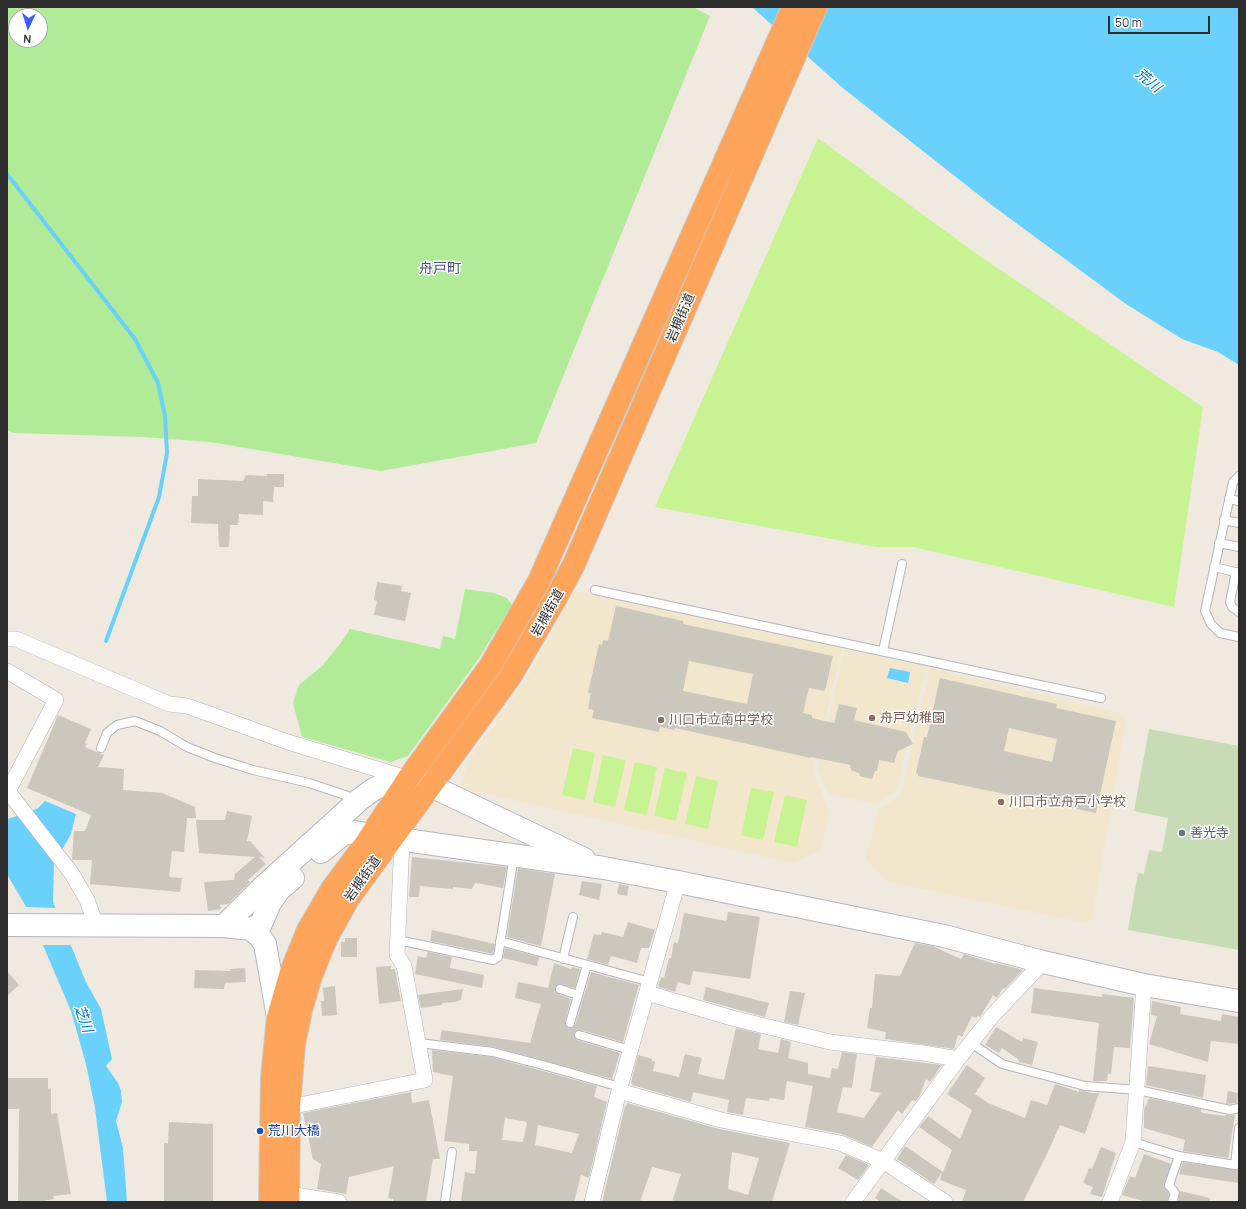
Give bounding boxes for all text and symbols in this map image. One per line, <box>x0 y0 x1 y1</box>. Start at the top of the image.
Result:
north arrow <box>8 8 48 48</box>
scale bar <box>1110 8 1212 34</box>
text: 50 m <box>1115 14 1142 31</box>
text: N <box>23 32 32 47</box>
water label: 荒川 <box>1132 66 1164 96</box>
district label: 舟戸町 <box>419 261 461 277</box>
street label: 岩槻街道 <box>664 291 698 345</box>
street label: 岩槻街道 <box>529 586 567 640</box>
place label: 舟戸幼稚園 <box>880 710 945 726</box>
place label: 川口市立南中学校 <box>669 712 773 728</box>
marker: 舟戸幼稚園 <box>867 713 877 723</box>
marker: 川口市立南中学校 <box>656 715 666 725</box>
place label: 川口市立舟戸小学校 <box>1009 794 1126 810</box>
marker: 川口市立舟戸小学校 <box>996 797 1006 807</box>
place label: 善光寺 <box>1190 825 1229 841</box>
marker: 善光寺 <box>1177 828 1187 838</box>
street label: 岩槻街道 <box>342 853 384 905</box>
water label: 芝川 <box>70 1003 96 1035</box>
place label: 荒川大橋 <box>268 1123 320 1139</box>
marker: 荒川大橋 <box>255 1126 265 1136</box>

